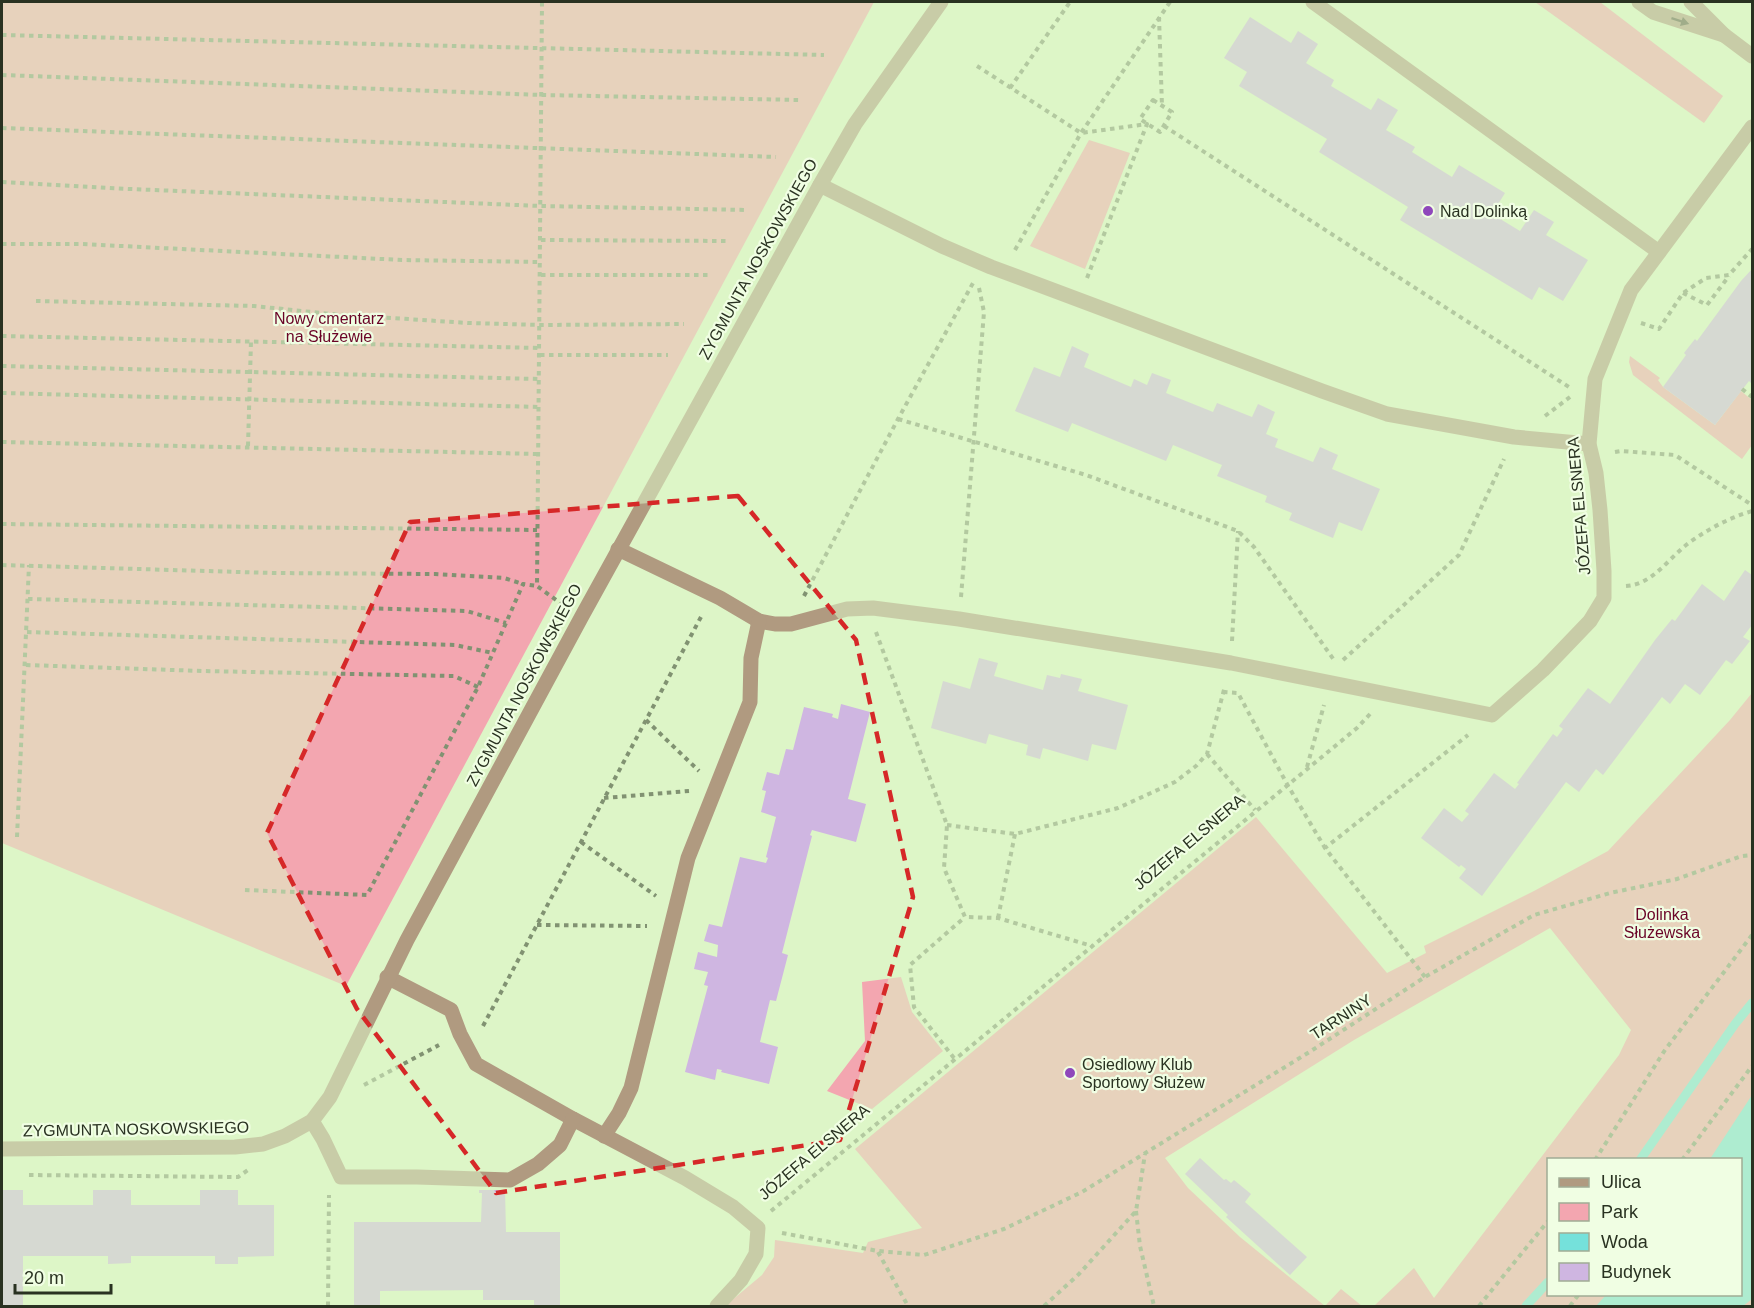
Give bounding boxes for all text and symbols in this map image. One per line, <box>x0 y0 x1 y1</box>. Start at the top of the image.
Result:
one-way arrow <box>1671 17 1689 26</box>
street label: ZYGMUNTA NOSKOWSKIEGO <box>696 156 820 362</box>
place label: Nad Dolinką <box>1440 203 1527 220</box>
marker: Nad Dolinką <box>1421 204 1435 218</box>
park label: Nowy cmentarz na Służewie <box>274 310 384 345</box>
street label: JÓZEFA ELSNERA <box>1563 436 1594 576</box>
street label: ZYGMUNTA NOSKOWSKIEGO <box>463 581 585 789</box>
street label: JÓZEFA ELSNERA <box>1130 790 1248 893</box>
park label: Dolinka Służewska <box>1624 906 1700 941</box>
street label: TARNINY <box>1307 991 1375 1043</box>
place label: Osiedlowy Klub Sportowy Służew <box>1082 1056 1205 1091</box>
marker: Osiedlowy Klub Sportowy Służew <box>1063 1066 1077 1080</box>
street label: JÓZEFA ELSNERA <box>755 1100 873 1203</box>
street label: ZYGMUNTA NOSKOWSKIEGO <box>23 1119 249 1139</box>
legend <box>1547 1158 1742 1296</box>
text: Ulica <box>1601 1172 1642 1192</box>
text: Park <box>1601 1202 1639 1222</box>
text: Woda <box>1601 1232 1649 1252</box>
scale bar <box>15 1257 111 1295</box>
text: Budynek <box>1601 1262 1672 1282</box>
text: 20 m <box>24 1268 64 1288</box>

